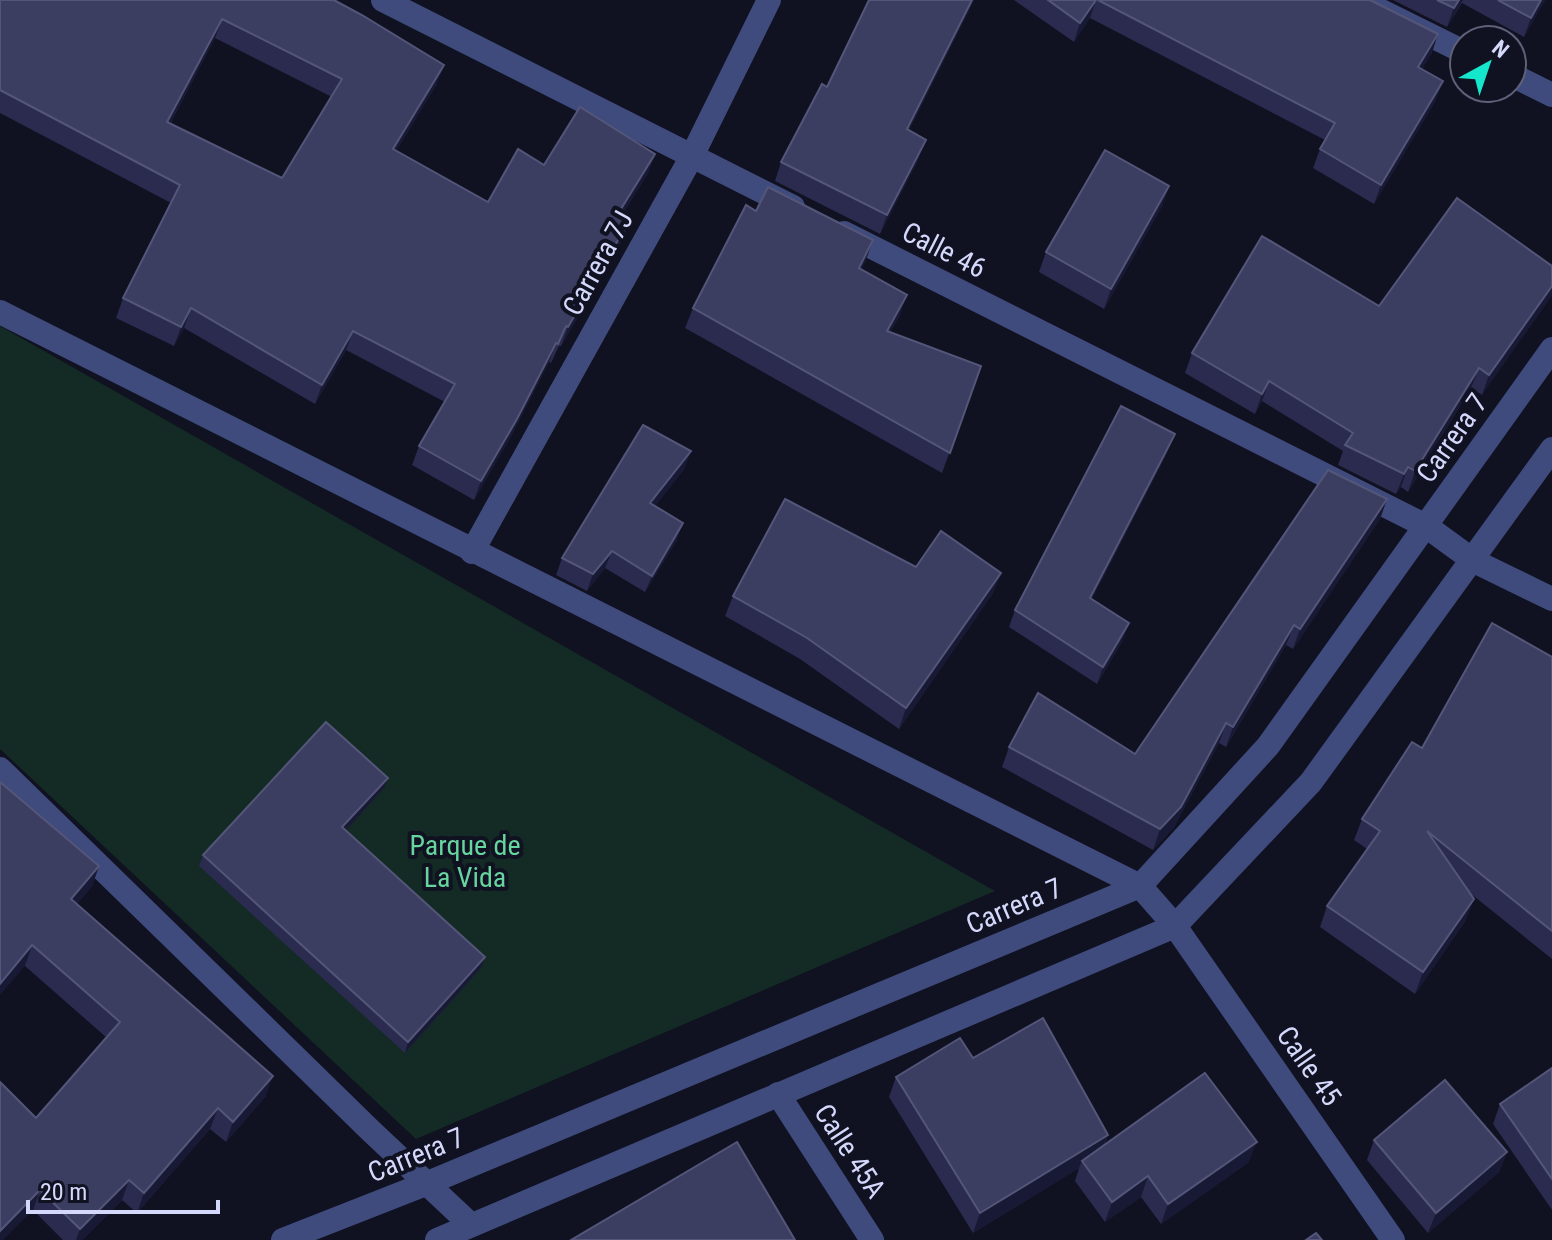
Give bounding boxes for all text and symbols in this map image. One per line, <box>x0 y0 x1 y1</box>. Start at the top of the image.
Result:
north arrow <box>1448 24 1528 104</box>
text: N <box>1487 35 1514 63</box>
street label: Carrera 7J <box>556 205 640 321</box>
street label: Calle 46 <box>897 215 991 285</box>
street label: Carrera 7 <box>1410 387 1494 489</box>
park label: Parque de La Vida <box>409 829 521 894</box>
street label: Carrera 7 <box>961 871 1067 941</box>
street label: Calle 45 <box>1270 1020 1348 1112</box>
street label: Calle 45A <box>807 1098 893 1204</box>
street label: Carrera 7 <box>363 1121 469 1189</box>
scale bar <box>28 1164 218 1214</box>
text: 20 m <box>40 1178 87 1206</box>

